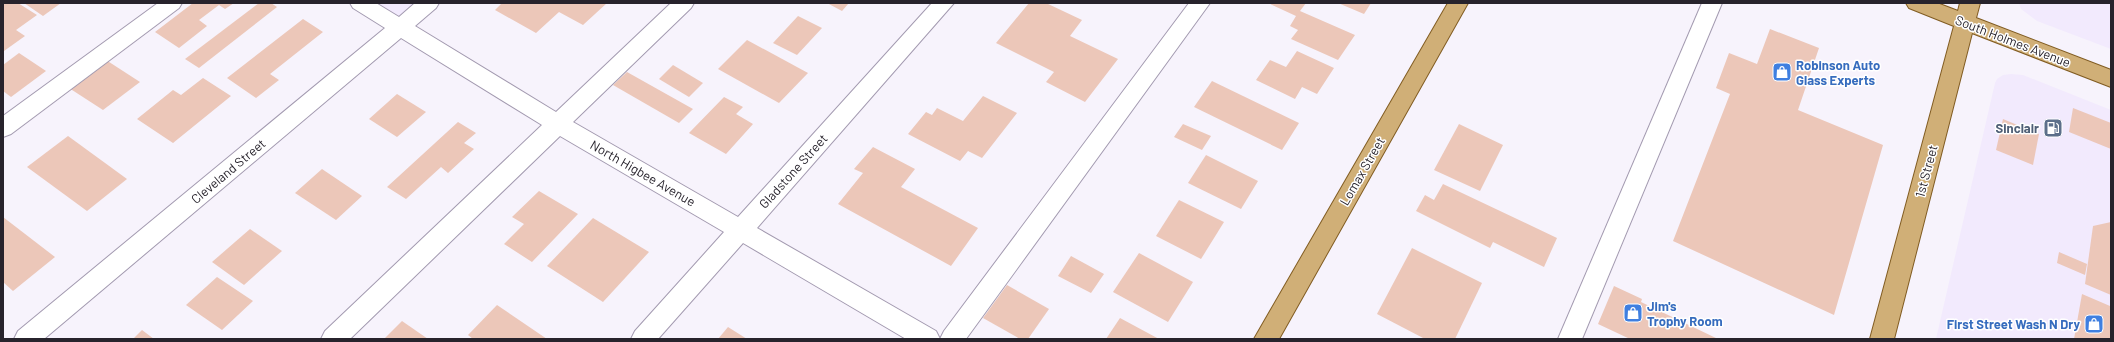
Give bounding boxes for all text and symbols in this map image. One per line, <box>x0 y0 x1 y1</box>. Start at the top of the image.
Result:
street label: South Holmes Avenue <box>1953 12 2073 70</box>
place label: Robinson Auto Glass Experts <box>1796 57 1880 88</box>
shop icon: Robinson Auto Glass Experts <box>1771 61 1793 83</box>
fuel station icon: Sinclair <box>2042 117 2064 139</box>
place label: Sinclair <box>1996 120 2039 136</box>
street label: Gladstone Street <box>755 131 831 211</box>
street label: Lomax Street <box>1336 134 1388 208</box>
street label: Cleveland Street <box>188 135 268 207</box>
street label: North Higbee Avenue <box>588 136 698 210</box>
street label: 1st Street <box>1911 143 1941 199</box>
place label: Jim's Trophy Room <box>1647 298 1723 329</box>
shop icon: Jim's Trophy Room <box>1622 302 1644 324</box>
shop icon: First Street Wash N Dry <box>2083 313 2105 335</box>
place label: First Street Wash N Dry <box>1947 316 2080 332</box>

